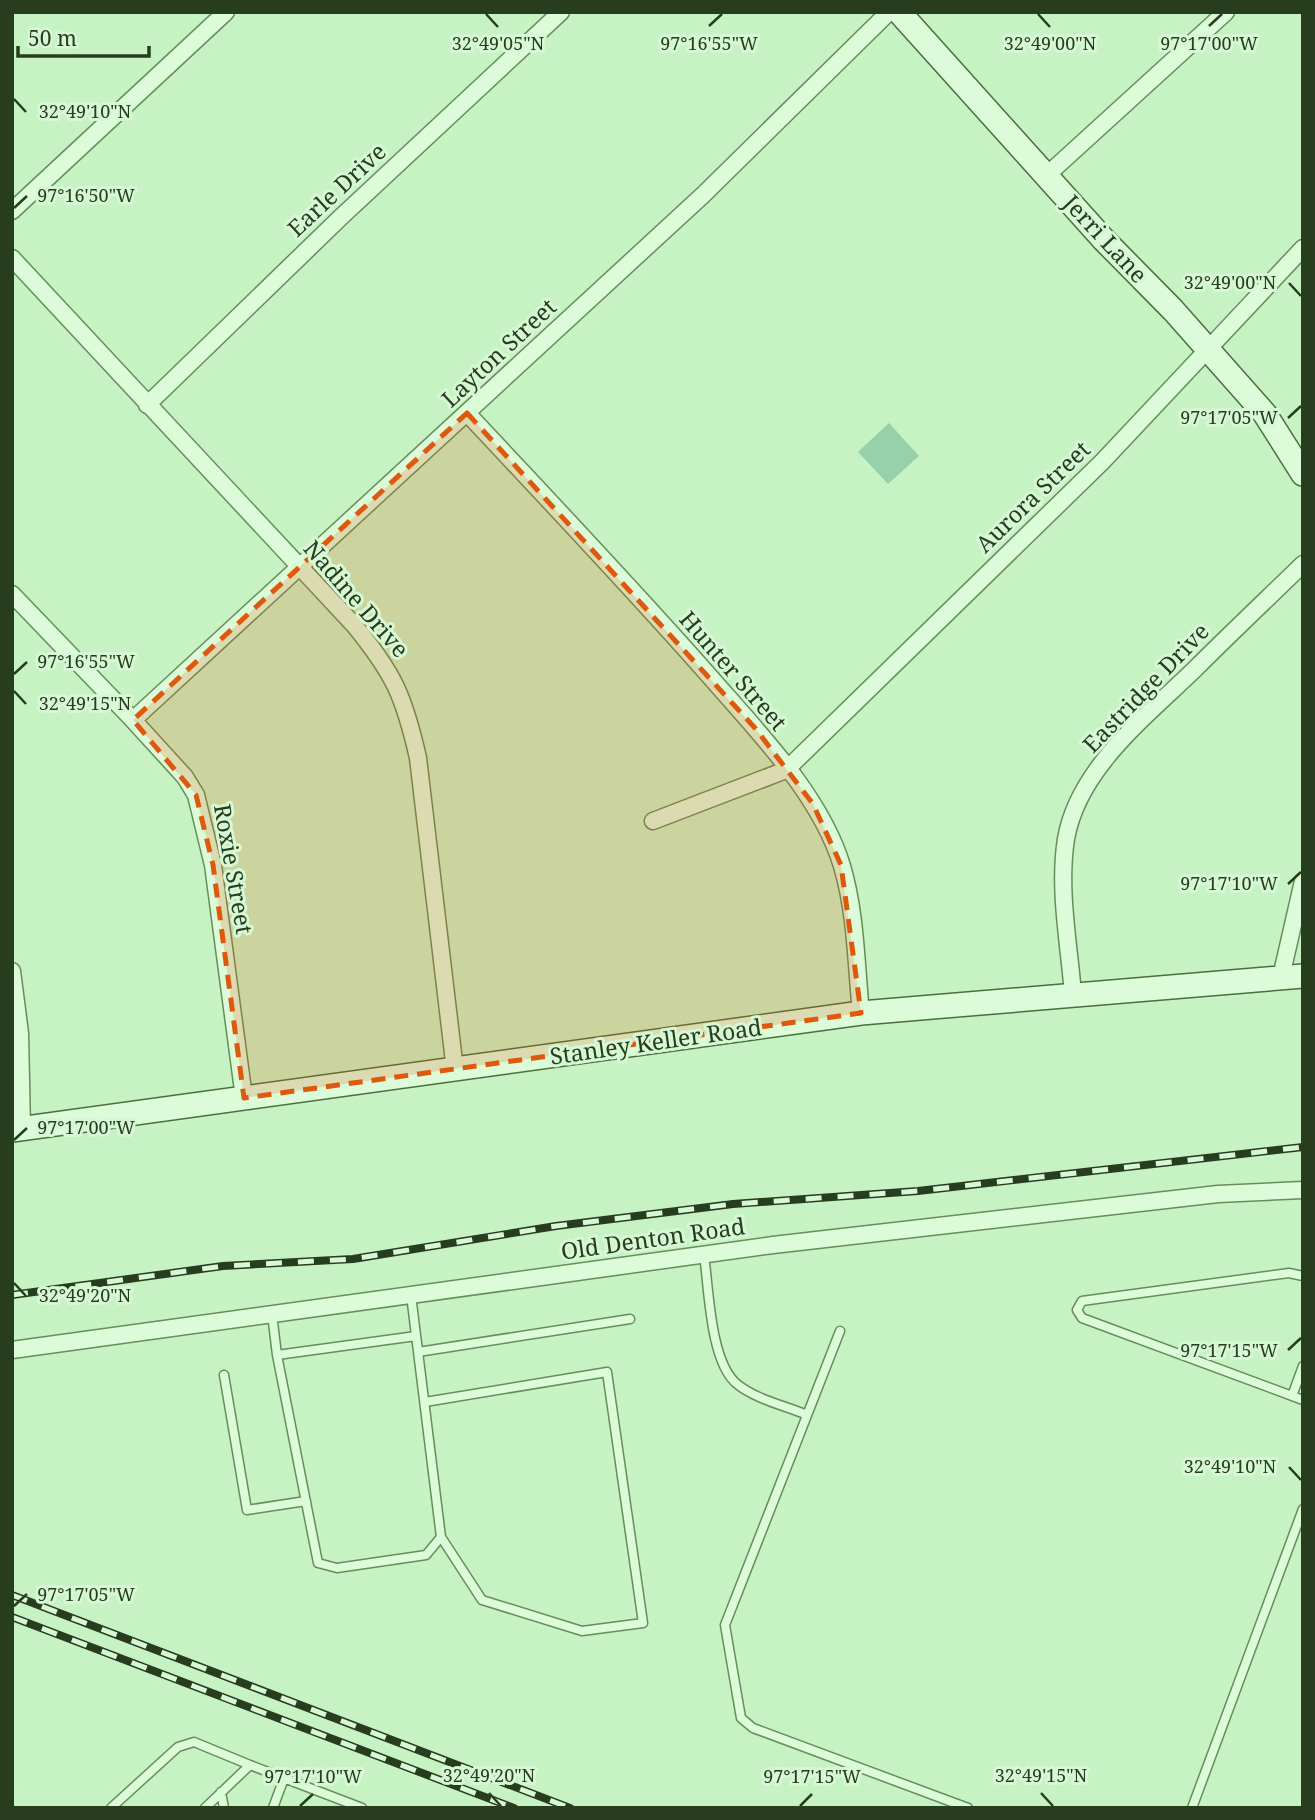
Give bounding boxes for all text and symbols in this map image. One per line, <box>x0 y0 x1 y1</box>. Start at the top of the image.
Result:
scale bar <box>18 14 149 58</box>
text: 50 m <box>28 24 77 52</box>
text: 32°49'05"N <box>452 31 545 55</box>
text: 97°16'55"W <box>660 31 758 55</box>
text: 32°49'00"N <box>1004 31 1097 55</box>
text: 97°17'00"W <box>1160 31 1258 55</box>
text: 32°49'10"N <box>39 99 132 123</box>
street label: Earle Drive <box>280 135 393 243</box>
text: 97°16'50"W <box>37 183 135 207</box>
street label: Jerri Lane <box>1056 186 1155 289</box>
text: 32°49'00"N <box>1184 270 1277 294</box>
street label: Layton Street <box>434 291 563 414</box>
text: 97°17'05"W <box>1180 405 1278 429</box>
street label: Aurora Street <box>968 433 1097 559</box>
street label: Nadine Drive <box>297 533 417 664</box>
street label: Hunter Street <box>673 604 795 737</box>
street label: Eastridge Drive <box>1075 615 1216 759</box>
text: 97°16'55"W <box>37 649 135 673</box>
text: 32°49'15"N <box>39 691 132 715</box>
street label: Roxie Street <box>207 801 261 936</box>
text: 97°17'10"W <box>1180 871 1278 895</box>
street label: Stanley Keller Road <box>548 1010 764 1072</box>
text: 97°17'00"W <box>37 1115 135 1139</box>
street label: Old Denton Road <box>559 1209 747 1267</box>
text: 32°49'20"N <box>39 1283 132 1307</box>
text: 97°17'15"W <box>1180 1338 1278 1362</box>
text: 32°49'10"N <box>1184 1454 1277 1478</box>
text: 97°17'05"W <box>37 1582 135 1606</box>
text: 32°49'20"N <box>443 1763 536 1787</box>
text: 32°49'15"N <box>995 1763 1088 1787</box>
text: 97°17'10"W <box>264 1764 362 1788</box>
text: 97°17'15"W <box>763 1764 861 1788</box>

